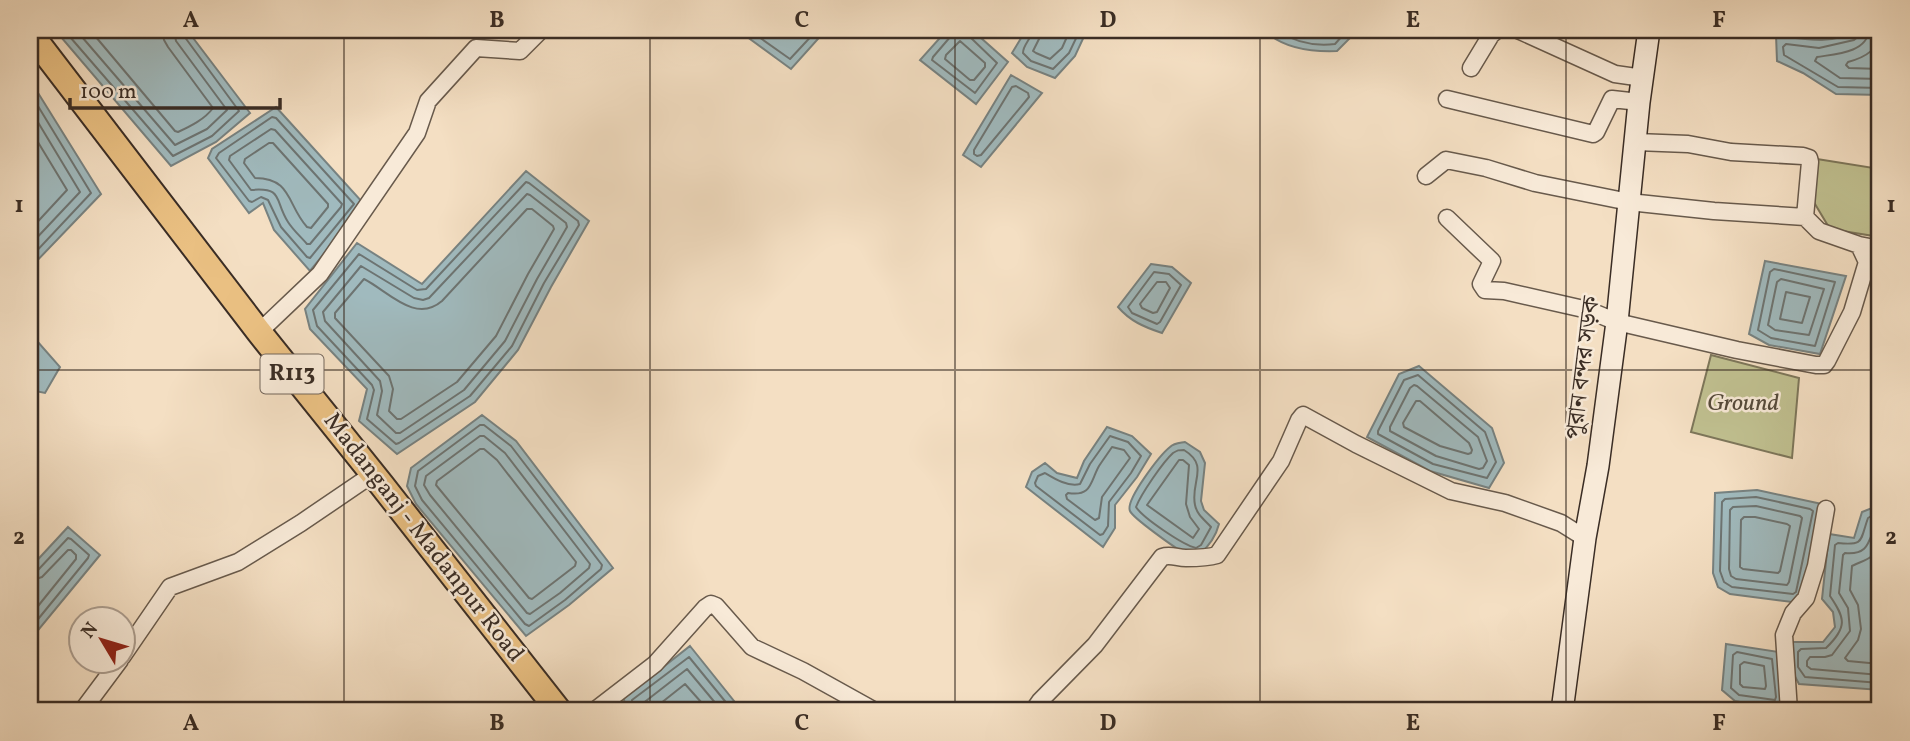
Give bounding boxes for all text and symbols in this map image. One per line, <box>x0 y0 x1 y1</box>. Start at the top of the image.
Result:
text: A <box>183 5 199 37</box>
text: B <box>489 5 505 37</box>
text: C <box>795 5 809 37</box>
text: D <box>1100 5 1117 37</box>
text: E <box>1406 5 1420 37</box>
text: F <box>1712 5 1726 37</box>
scale bar <box>70 66 280 110</box>
text: 100 m <box>80 78 137 107</box>
text: 1 <box>14 190 24 222</box>
text: 1 <box>1886 190 1896 222</box>
street label: পুরান বন্দর সড়ক <box>1558 293 1610 442</box>
road number: R113 <box>260 354 324 394</box>
park label: Ground <box>1707 387 1779 421</box>
street label: Madanganj - Madanpur Road <box>315 406 531 670</box>
text: 2 <box>13 522 25 554</box>
text: 2 <box>1885 522 1897 554</box>
north arrow <box>66 604 136 674</box>
text: N <box>76 617 105 644</box>
text: A <box>183 708 199 740</box>
text: B <box>489 708 505 740</box>
text: C <box>795 708 809 740</box>
text: D <box>1100 708 1117 740</box>
text: E <box>1406 708 1420 740</box>
text: F <box>1712 708 1726 740</box>

